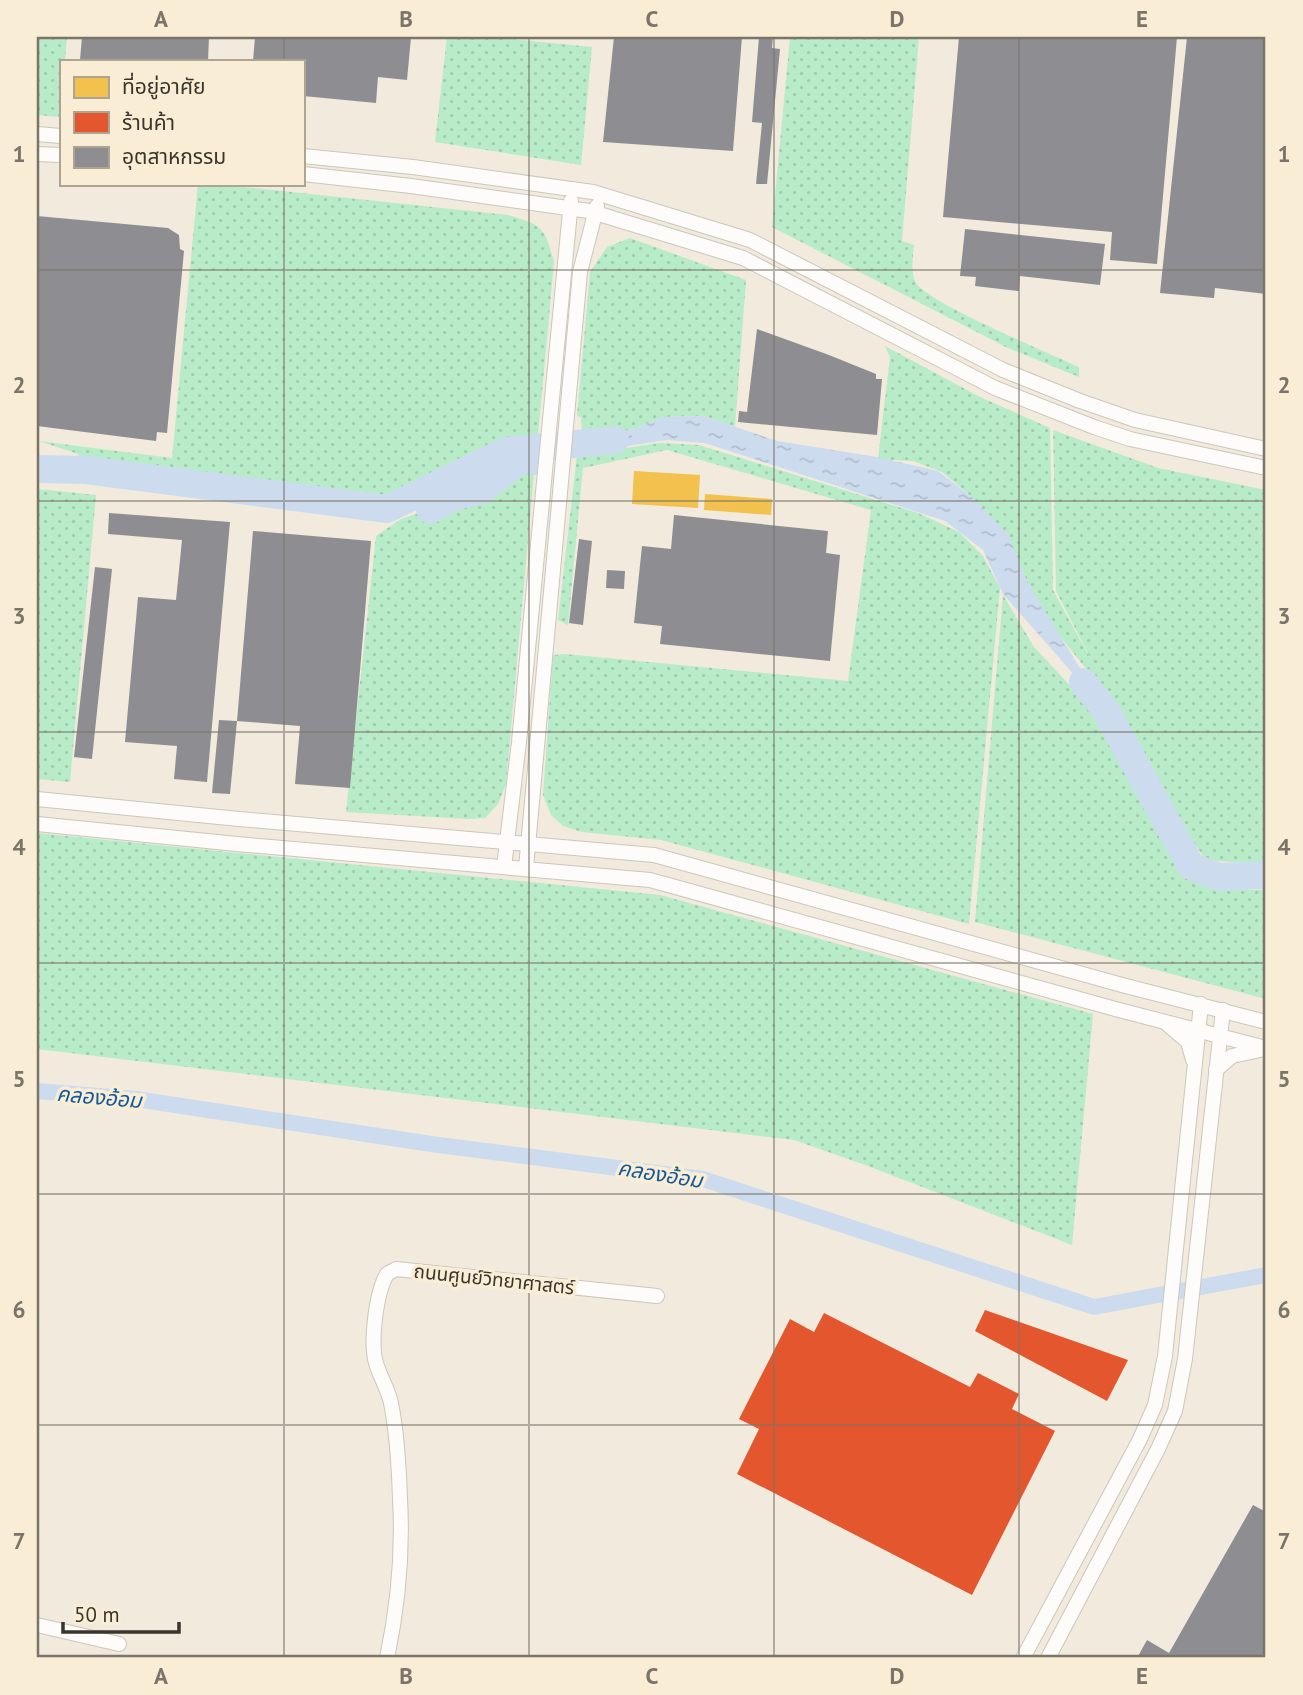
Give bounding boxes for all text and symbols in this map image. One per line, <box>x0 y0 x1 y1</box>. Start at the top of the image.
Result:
text: A <box>154 4 168 33</box>
text: B <box>399 4 413 33</box>
text: C <box>646 4 659 33</box>
text: D <box>890 4 904 33</box>
text: E <box>1136 4 1148 33</box>
legend <box>60 60 304 186</box>
text: ที่อยู่อาศัย <box>122 72 206 100</box>
text: ร้านค้า <box>122 109 175 136</box>
text: 1 <box>12 139 26 168</box>
text: 1 <box>1277 139 1291 168</box>
text: อุตสาหกรรม <box>122 143 226 170</box>
text: 2 <box>12 370 26 399</box>
text: 2 <box>1277 370 1291 399</box>
text: 3 <box>12 601 26 630</box>
text: 3 <box>1277 601 1291 630</box>
text: 4 <box>12 832 26 861</box>
text: 4 <box>1277 832 1291 861</box>
text: 5 <box>12 1064 26 1093</box>
text: 5 <box>1277 1064 1291 1093</box>
water label: คลองอ้อม <box>55 1080 145 1114</box>
water label: คลองอ้อม <box>616 1154 706 1194</box>
street label: ถนนศูนย์วิทยาศาสตร์ <box>412 1259 576 1300</box>
text: 6 <box>12 1295 26 1324</box>
text: 6 <box>1277 1295 1291 1324</box>
text: 7 <box>12 1526 26 1555</box>
text: 7 <box>1277 1526 1291 1555</box>
scale bar <box>63 1590 178 1634</box>
text: 50 m <box>74 1601 120 1628</box>
text: A <box>154 1661 168 1690</box>
text: B <box>399 1661 413 1690</box>
text: C <box>646 1661 659 1690</box>
text: D <box>890 1661 904 1690</box>
text: E <box>1136 1661 1148 1690</box>

